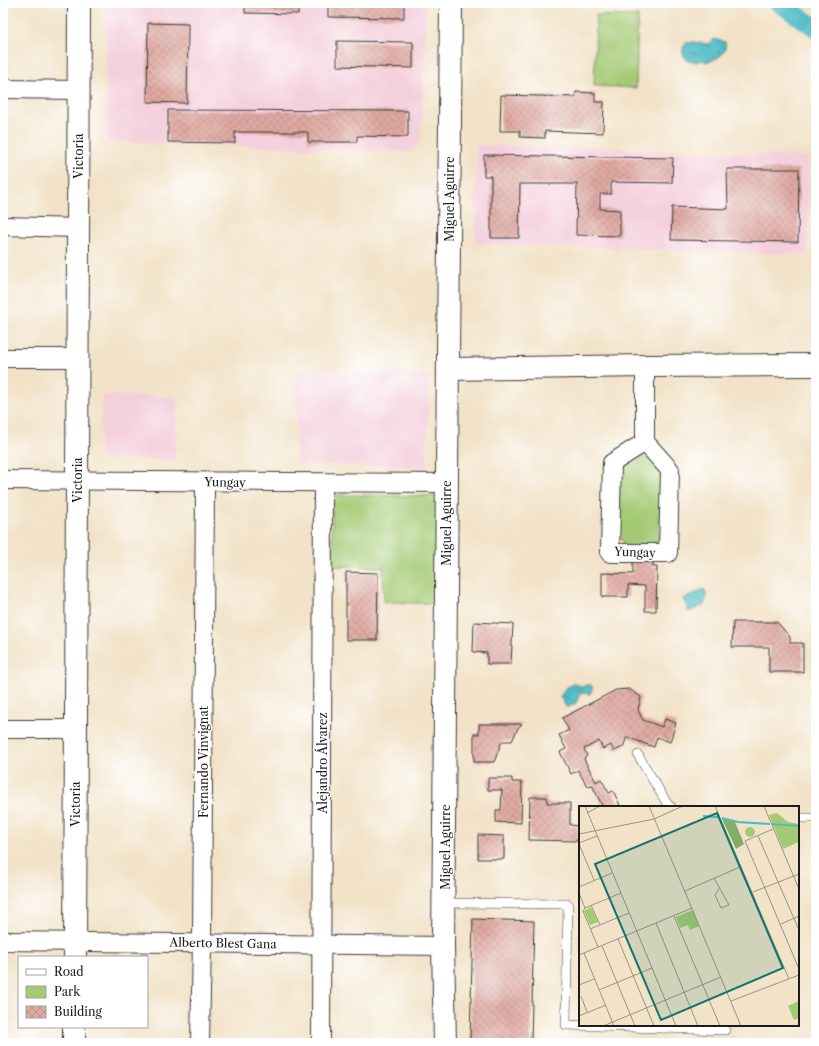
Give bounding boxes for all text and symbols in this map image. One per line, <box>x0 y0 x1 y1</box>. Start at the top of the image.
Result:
street label: Victoria <box>71 133 86 180</box>
street label: Miguel Aguirre <box>442 156 457 242</box>
street label: Victoria <box>70 457 85 504</box>
street label: Yungay <box>203 474 246 490</box>
street label: Miguel Aguirre <box>439 480 454 566</box>
street label: Yungay <box>613 544 656 560</box>
street label: Fernando Vinvignat <box>196 705 211 818</box>
street label: Alejandro Álvarez <box>314 712 330 815</box>
street label: Victoria <box>68 781 83 828</box>
street label: Miguel Aguirre <box>438 804 453 890</box>
inset map <box>579 806 799 1026</box>
street label: Alberto Blest Gana <box>168 935 277 951</box>
legend <box>18 956 148 1028</box>
text: Road <box>54 964 84 979</box>
text: Park <box>54 984 81 999</box>
text: Building <box>54 1004 102 1019</box>

